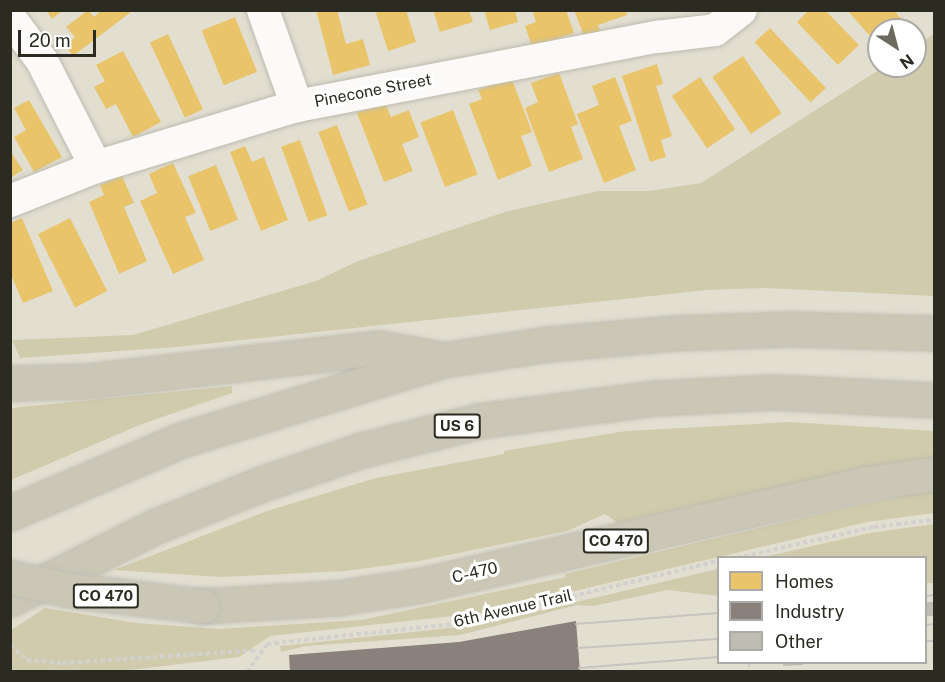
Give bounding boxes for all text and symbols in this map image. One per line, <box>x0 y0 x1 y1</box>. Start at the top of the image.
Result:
scale bar <box>21 18 99 56</box>
north arrow <box>867 18 927 78</box>
text: 20 m <box>29 30 71 51</box>
text: N <box>896 50 917 73</box>
street label: Pinecone Street <box>313 70 433 112</box>
road number: US 6 <box>433 414 481 438</box>
road number: CO 470 <box>582 529 650 553</box>
legend <box>717 556 927 664</box>
street label: C-470 <box>450 558 500 588</box>
text: Homes <box>775 571 834 592</box>
road number: CO 470 <box>72 584 140 608</box>
street label: 6th Avenue Trail <box>452 586 574 632</box>
text: Industry <box>775 601 844 622</box>
text: Other <box>775 631 823 652</box>

